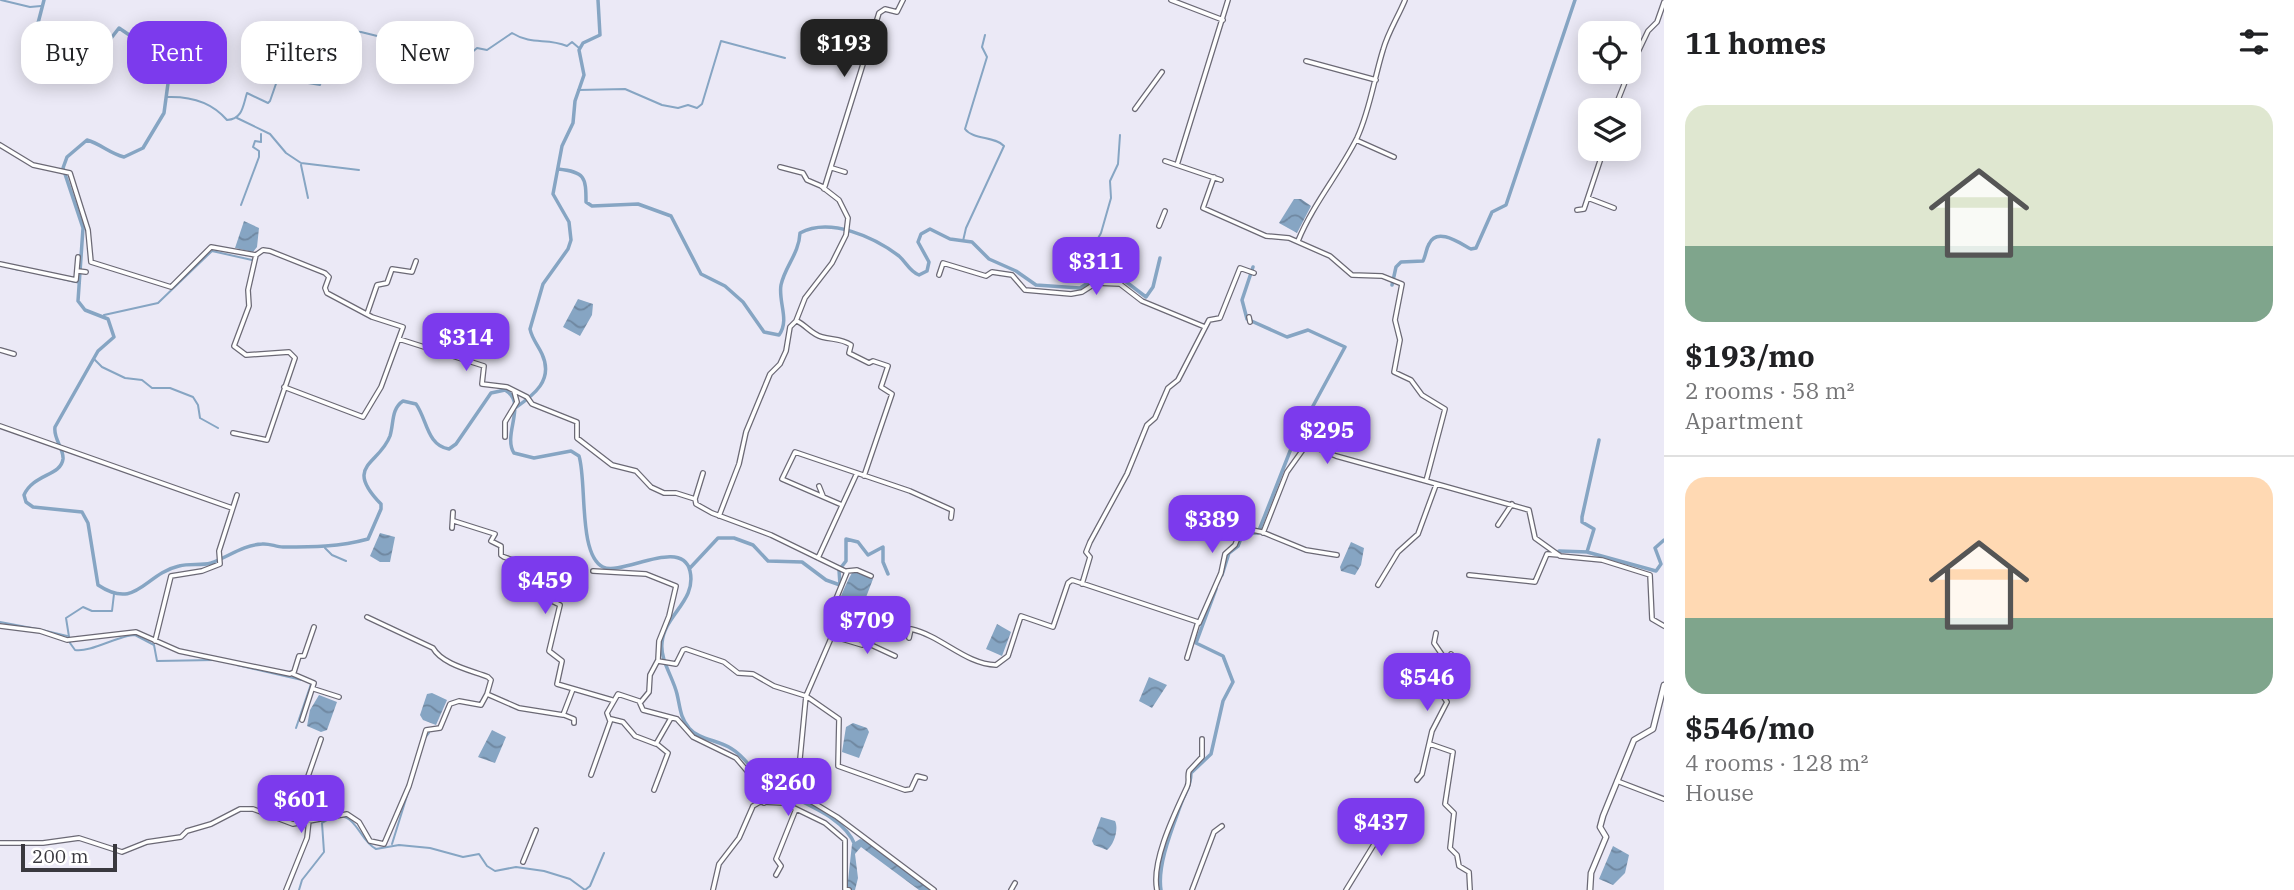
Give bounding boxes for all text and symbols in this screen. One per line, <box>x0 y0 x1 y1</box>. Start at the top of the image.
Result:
pin: $193 <box>803 20 885 79</box>
chip: Buy <box>21 21 113 84</box>
chip: Rent <box>127 21 227 84</box>
chip: Filters <box>241 21 362 84</box>
chip: New <box>376 21 474 84</box>
map controls <box>1578 21 1641 161</box>
button: locate <box>1578 21 1641 84</box>
text: 11 homes <box>1685 23 1826 62</box>
icon: filters <box>2235 23 2273 61</box>
text: $193 <box>816 27 872 57</box>
button: layers <box>1578 98 1641 161</box>
icon: home <box>1916 150 2042 276</box>
pin: $311 <box>1055 238 1137 297</box>
text: $311 <box>1068 245 1124 275</box>
pin: $314 <box>425 314 507 373</box>
text: $314 <box>438 321 494 351</box>
text: $193/mo <box>1685 336 1815 375</box>
text: 2 rooms · 58 m² <box>1685 375 1855 405</box>
text: Apartment <box>1685 405 1803 435</box>
pin: $295 <box>1286 406 1368 466</box>
text: $295 <box>1299 414 1355 444</box>
pin: $389 <box>1171 496 1253 555</box>
text: $389 <box>1184 503 1240 533</box>
icon: home <box>1916 522 2042 648</box>
pin: $459 <box>504 556 586 616</box>
text: $459 <box>517 564 573 594</box>
pin: $709 <box>826 596 908 656</box>
text: $709 <box>839 604 895 634</box>
pin: $546 <box>1386 654 1468 713</box>
text: $546 <box>1399 661 1455 691</box>
text: $546/mo <box>1685 708 1815 747</box>
text: 4 rooms · 128 m² <box>1685 747 1868 777</box>
pin: $260 <box>747 758 829 818</box>
text: $260 <box>760 766 816 796</box>
pin: $601 <box>260 776 342 835</box>
text: House <box>1685 777 1754 807</box>
text: $601 <box>273 783 329 813</box>
pin: $437 <box>1340 798 1422 858</box>
text: $437 <box>1353 806 1409 836</box>
scale bar <box>21 841 117 873</box>
text: 200 m <box>32 844 89 868</box>

